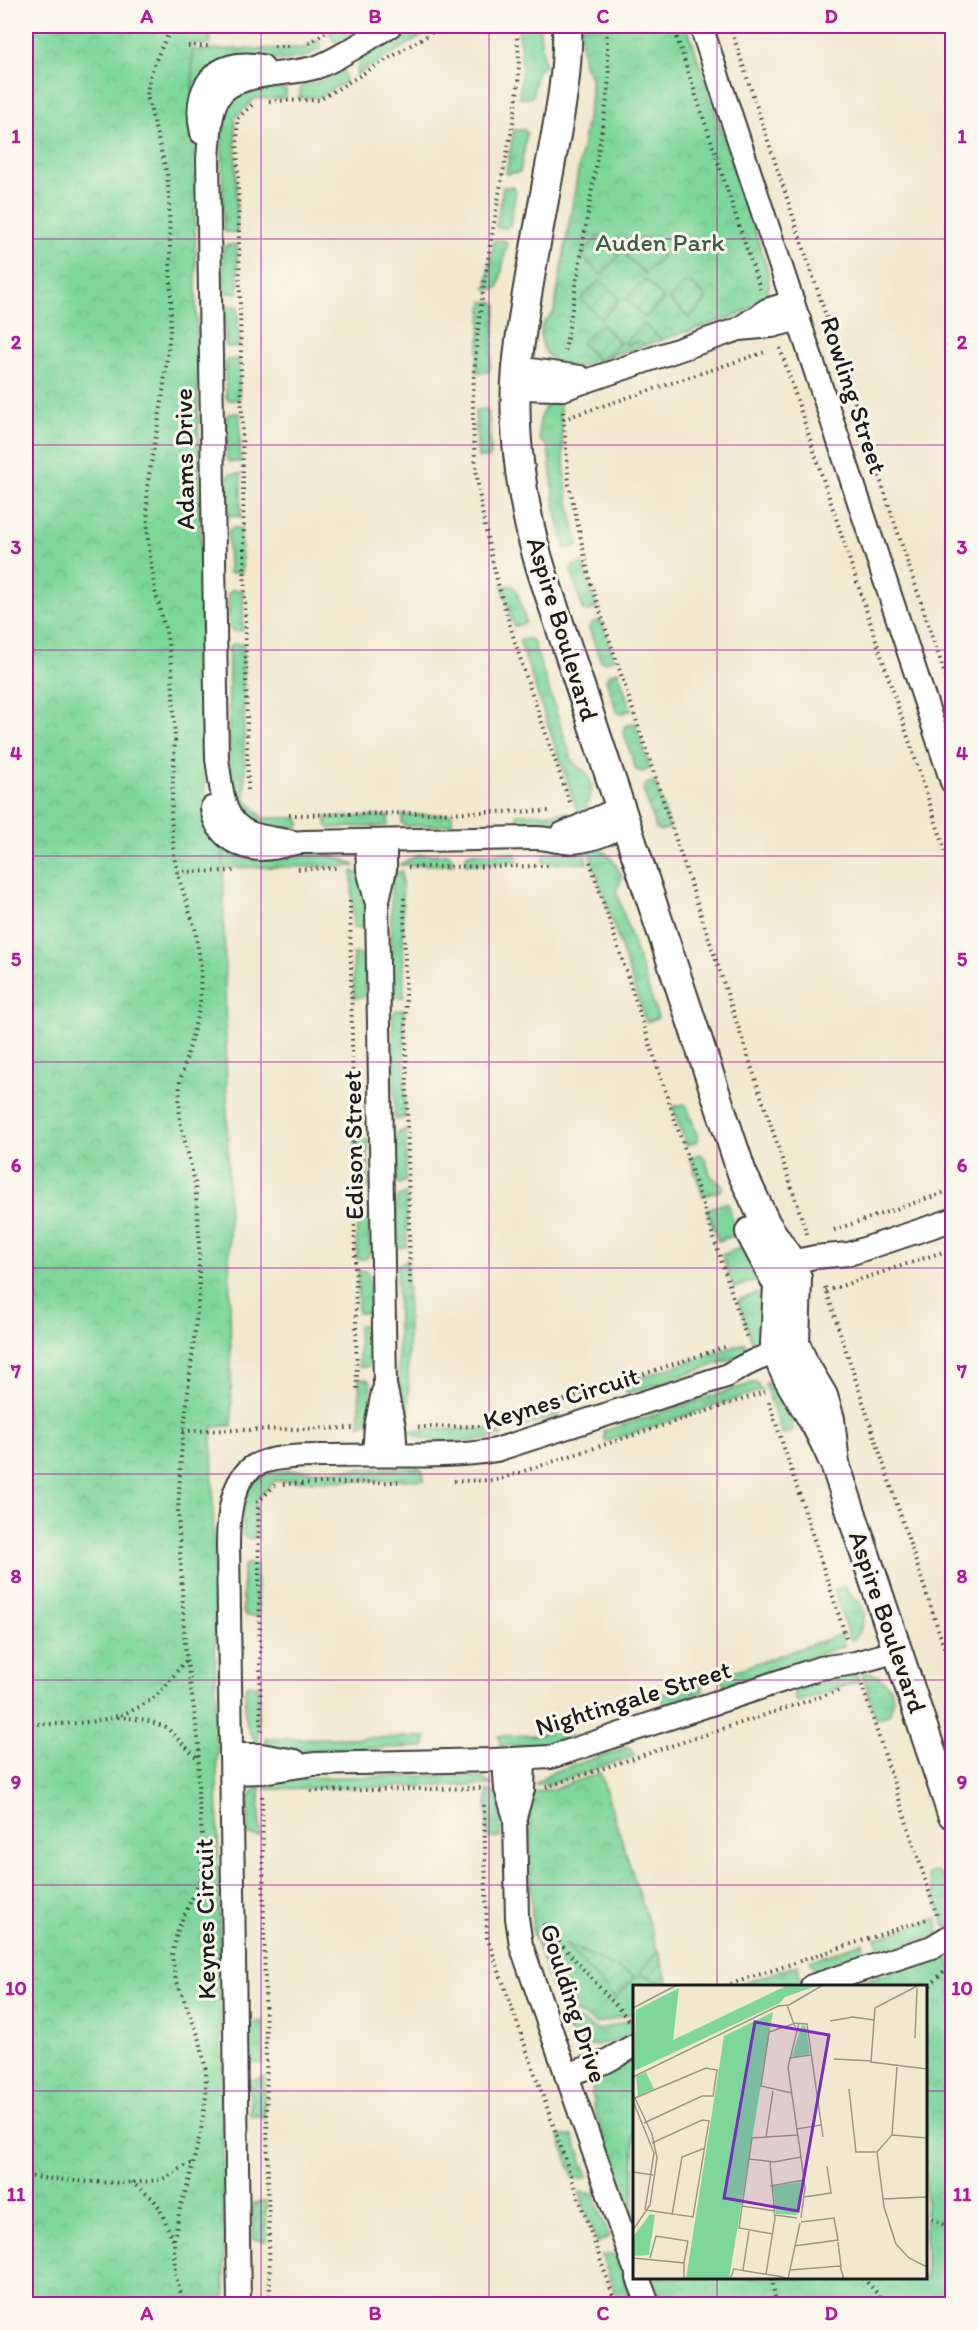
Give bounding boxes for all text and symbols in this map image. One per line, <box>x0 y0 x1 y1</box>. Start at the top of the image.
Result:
text: A <box>140 4 154 28</box>
text: B <box>369 4 382 28</box>
text: C <box>597 4 610 28</box>
text: D <box>824 4 838 28</box>
text: 1 <box>11 124 21 148</box>
text: 1 <box>957 124 967 148</box>
park label: Auden Park <box>595 226 725 258</box>
street label: Rowling Street <box>813 312 895 478</box>
text: 2 <box>11 330 22 354</box>
text: 2 <box>957 330 968 354</box>
street label: Adams Drive <box>167 388 201 530</box>
street label: Aspire Boulevard <box>520 533 606 725</box>
text: 3 <box>11 535 22 559</box>
text: 3 <box>957 535 968 559</box>
text: 4 <box>10 741 22 765</box>
text: 4 <box>956 741 968 765</box>
text: 5 <box>11 947 22 971</box>
text: 5 <box>957 947 968 971</box>
street label: Edison Street <box>336 1070 370 1220</box>
text: 6 <box>11 1153 22 1177</box>
text: 6 <box>957 1153 968 1177</box>
text: 7 <box>10 1359 21 1383</box>
street label: Keynes Circuit <box>479 1359 643 1437</box>
text: 7 <box>956 1359 967 1383</box>
street label: Aspire Boulevard <box>842 1527 934 1718</box>
text: 8 <box>11 1564 22 1588</box>
text: 8 <box>957 1564 968 1588</box>
street label: Nightingale Street <box>531 1653 735 1743</box>
text: 9 <box>11 1770 21 1794</box>
text: 9 <box>957 1770 967 1794</box>
street label: Keynes Circuit <box>188 1838 222 2000</box>
street label: Goulding Drive <box>533 1919 615 2087</box>
text: 10 <box>5 1976 27 2000</box>
text: 10 <box>951 1976 973 2000</box>
inset map <box>633 1985 927 2279</box>
text: 11 <box>7 2182 26 2206</box>
text: 11 <box>953 2182 972 2206</box>
text: A <box>140 2301 154 2325</box>
text: B <box>369 2301 382 2325</box>
text: C <box>597 2301 610 2325</box>
text: D <box>824 2301 838 2325</box>

